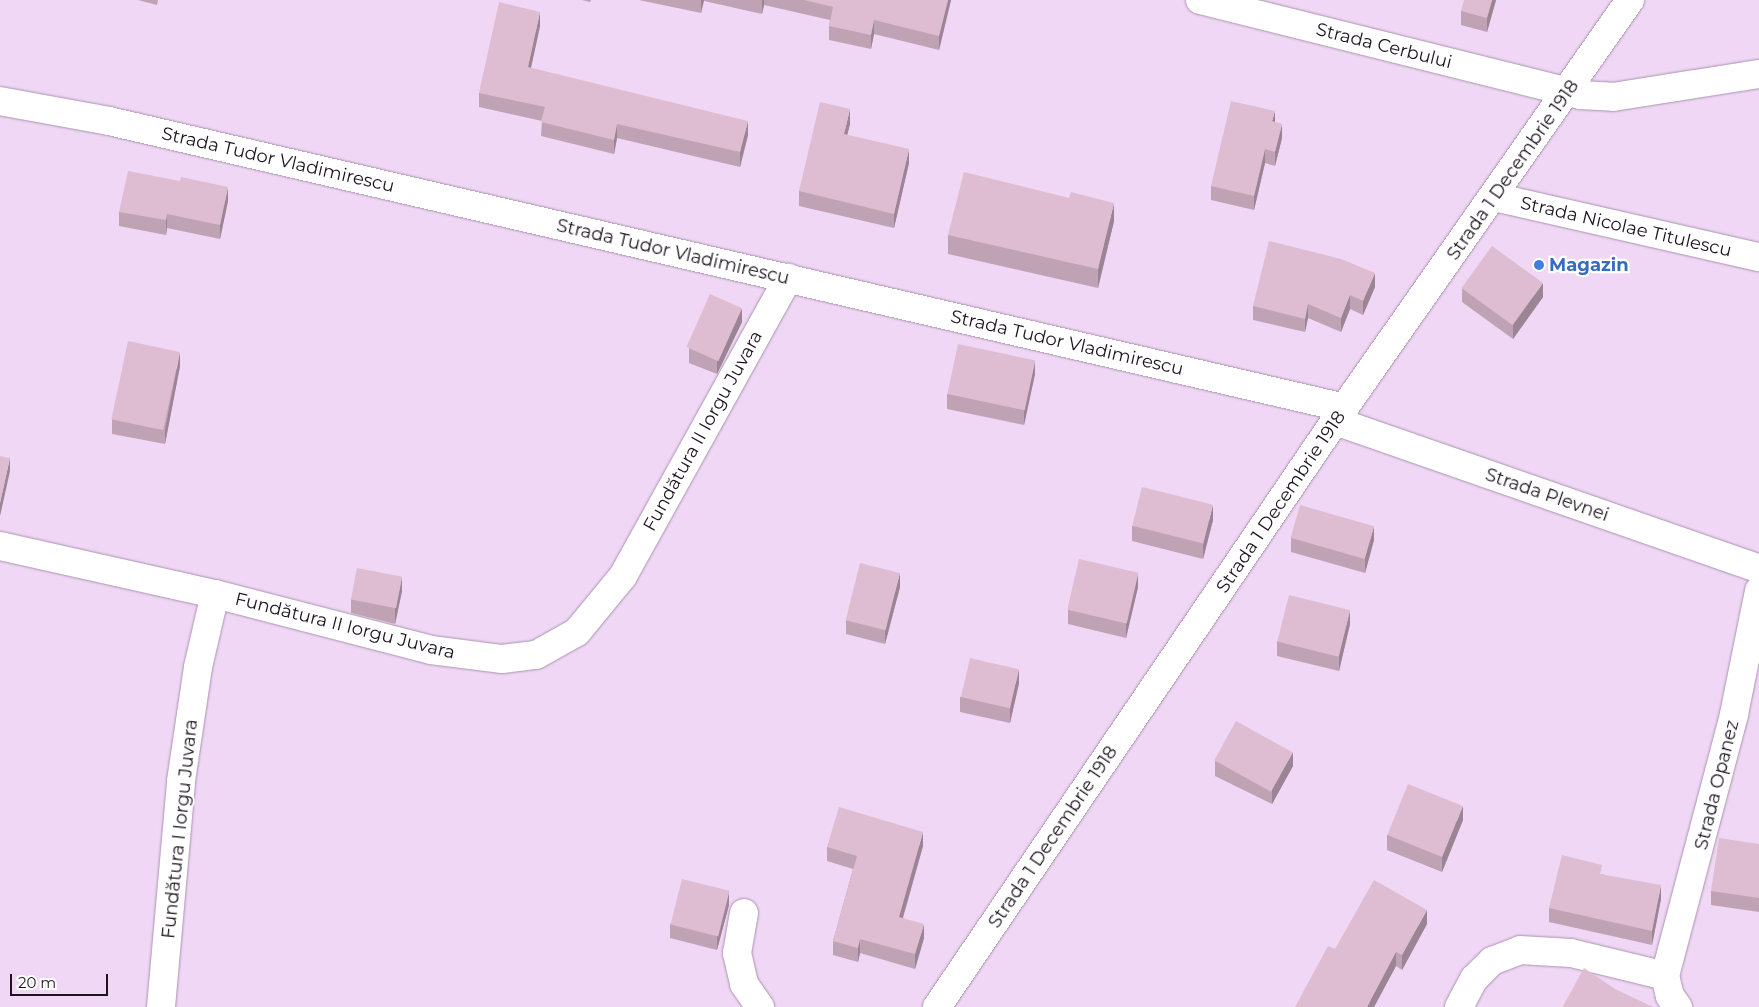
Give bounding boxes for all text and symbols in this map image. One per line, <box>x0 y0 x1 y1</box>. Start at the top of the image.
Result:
street label: Strada Cerbului <box>1314 19 1454 73</box>
street label: Strada 1 Decembrie 1918 <box>1442 76 1584 264</box>
street label: Strada Tudor Vladimirescu <box>160 123 396 197</box>
street label: Strada Nicolae Titulescu <box>1518 192 1734 262</box>
street label: Strada Tudor Vladimirescu <box>555 215 791 289</box>
place label: Magazin <box>1549 254 1629 276</box>
marker: Magazin <box>1533 259 1545 271</box>
street label: Strada Tudor Vladimirescu <box>949 306 1185 380</box>
street label: Fundătura II Iorgu Juvara <box>639 327 767 535</box>
street label: Strada 1 Decembrie 1918 <box>1212 407 1350 597</box>
street label: Strada Plevnei <box>1482 464 1612 526</box>
street label: Fundătura II Iorgu Juvara <box>233 588 457 664</box>
street label: Fundătura I Iorgu Juvara <box>158 718 202 940</box>
street label: Strada Opanez <box>1690 718 1744 852</box>
street label: Strada 1 Decembrie 1918 <box>984 742 1122 932</box>
scale bar <box>12 964 110 996</box>
text: 20 m <box>18 973 56 992</box>

